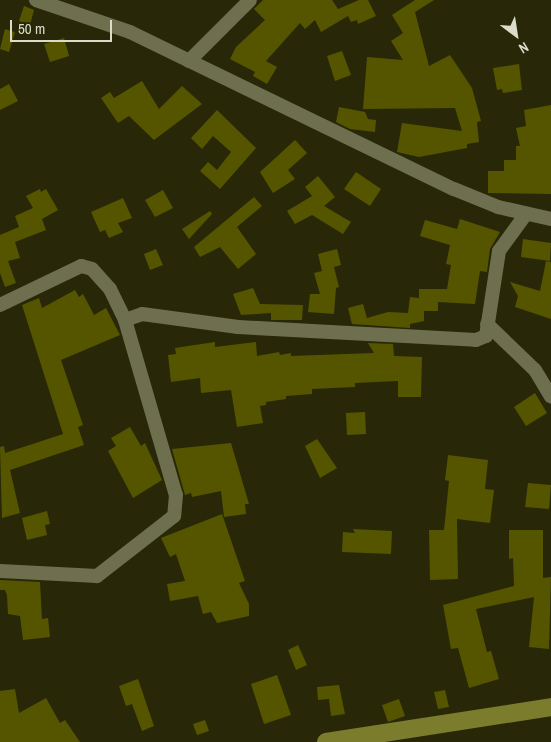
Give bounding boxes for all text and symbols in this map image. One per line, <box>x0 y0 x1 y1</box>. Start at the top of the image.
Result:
scale bar <box>12 10 115 42</box>
north arrow <box>491 10 541 60</box>
text: 50 m <box>18 18 45 39</box>
text: N <box>516 38 532 58</box>

